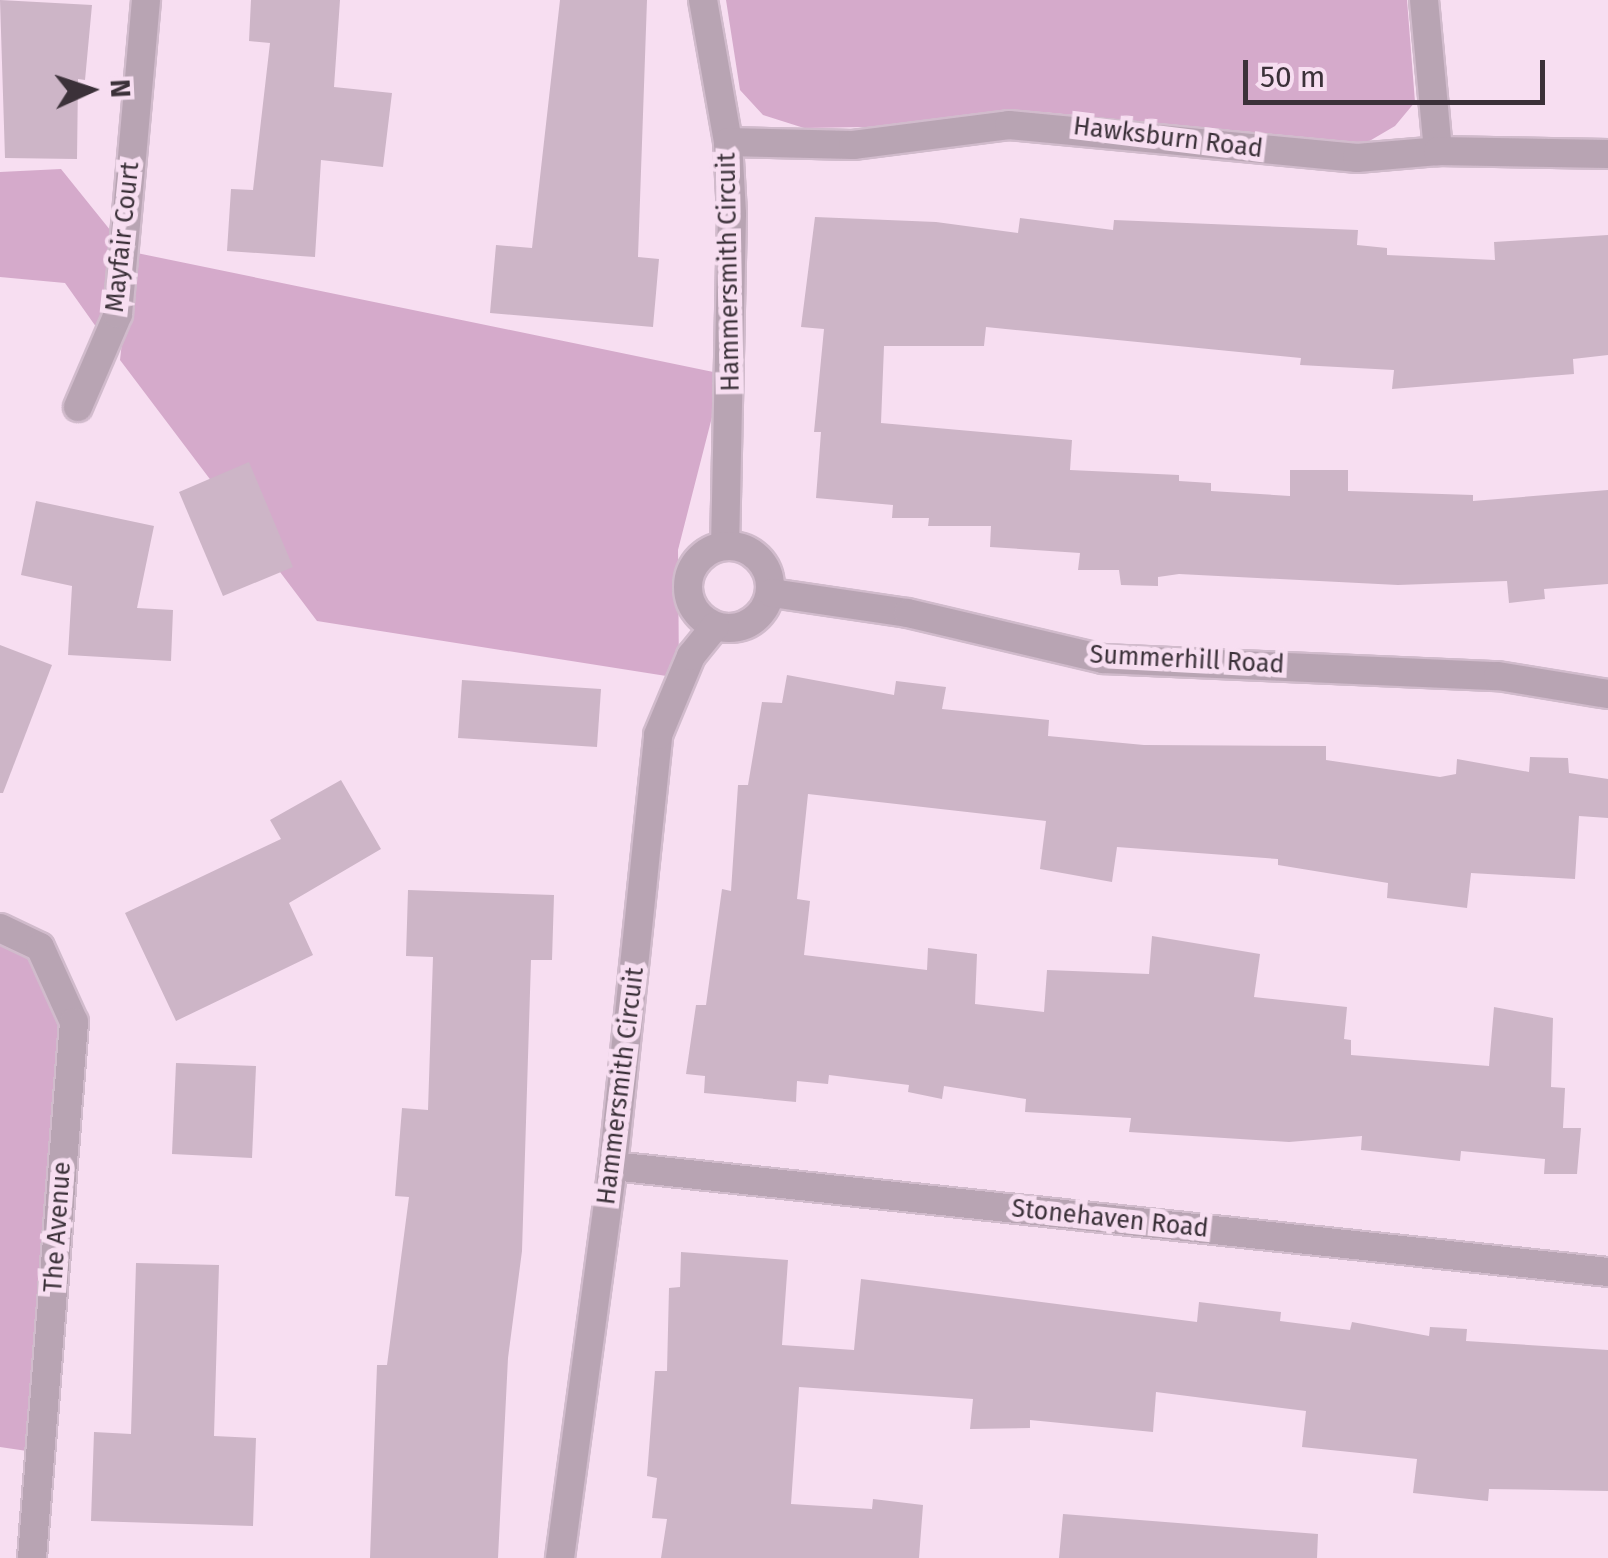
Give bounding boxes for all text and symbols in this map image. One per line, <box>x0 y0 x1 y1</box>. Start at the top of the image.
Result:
north arrow <box>40 40 140 140</box>
scale bar <box>1248 40 1550 102</box>
text: 50 m <box>1260 59 1325 95</box>
text: N <box>103 78 137 99</box>
street label: Hawksburn Road <box>1072 111 1264 165</box>
street label: Hammersmith Circuit <box>712 152 746 392</box>
street label: Mayfair Court <box>100 160 146 314</box>
street label: Summerhill Road <box>1089 640 1285 680</box>
street label: Hammersmith Circuit <box>592 966 650 1206</box>
street label: The Avenue <box>38 1161 78 1293</box>
street label: Stonehaven Road <box>1010 1194 1210 1244</box>

